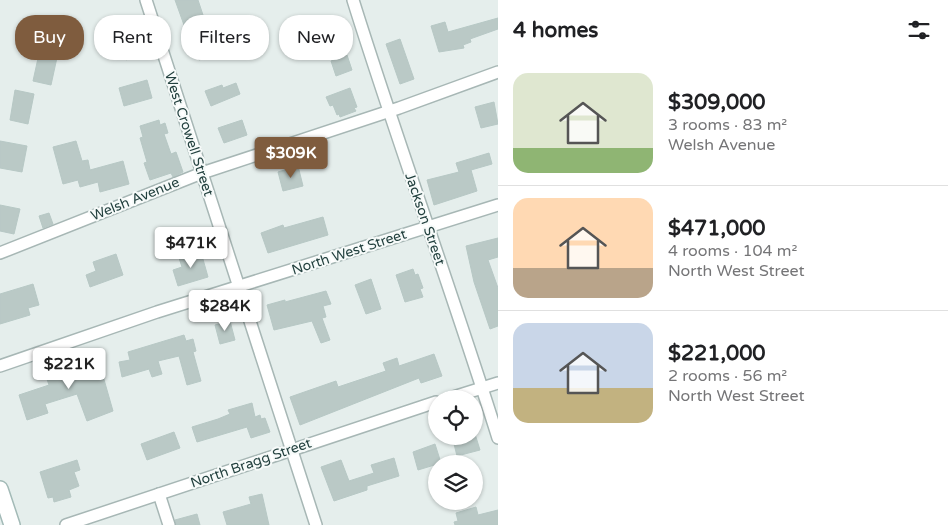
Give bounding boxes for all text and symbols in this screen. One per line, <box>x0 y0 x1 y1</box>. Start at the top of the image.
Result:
chip: Buy <box>15 15 84 60</box>
chip: Rent <box>94 15 171 60</box>
chip: Filters <box>181 15 269 60</box>
chip: New <box>279 15 353 60</box>
icon: filters <box>905 16 933 44</box>
text: 4 homes <box>513 18 598 43</box>
street label: West Crowell Street <box>161 70 217 199</box>
text: $309,000 <box>668 90 766 115</box>
icon: home <box>553 93 613 153</box>
text: 3 rooms · 83 m² <box>668 115 787 135</box>
text: Welsh Avenue <box>668 135 775 155</box>
pin: $309K <box>256 136 326 179</box>
text: $309K <box>266 143 316 163</box>
street label: Jackson Street <box>401 170 449 268</box>
street label: Welsh Avenue <box>88 174 182 224</box>
text: $471,000 <box>668 216 766 241</box>
icon: home <box>553 218 613 278</box>
street label: North West Street <box>290 225 409 279</box>
pin: $471K <box>156 226 226 269</box>
text: $471K <box>166 233 216 253</box>
text: 4 rooms · 104 m² <box>668 241 797 261</box>
text: North West Street <box>668 261 805 281</box>
pin: $284K <box>190 290 260 332</box>
text: $284K <box>200 296 250 316</box>
text: $221,000 <box>668 341 766 366</box>
icon: home <box>553 343 613 403</box>
pin: $221K <box>34 348 104 390</box>
text: $221K <box>44 354 94 374</box>
text: 2 rooms · 56 m² <box>668 366 787 386</box>
text: North West Street <box>668 386 805 406</box>
map controls <box>428 390 483 510</box>
button: locate <box>428 390 483 445</box>
street label: North Bragg Street <box>188 434 314 492</box>
button: layers <box>428 455 483 510</box>

